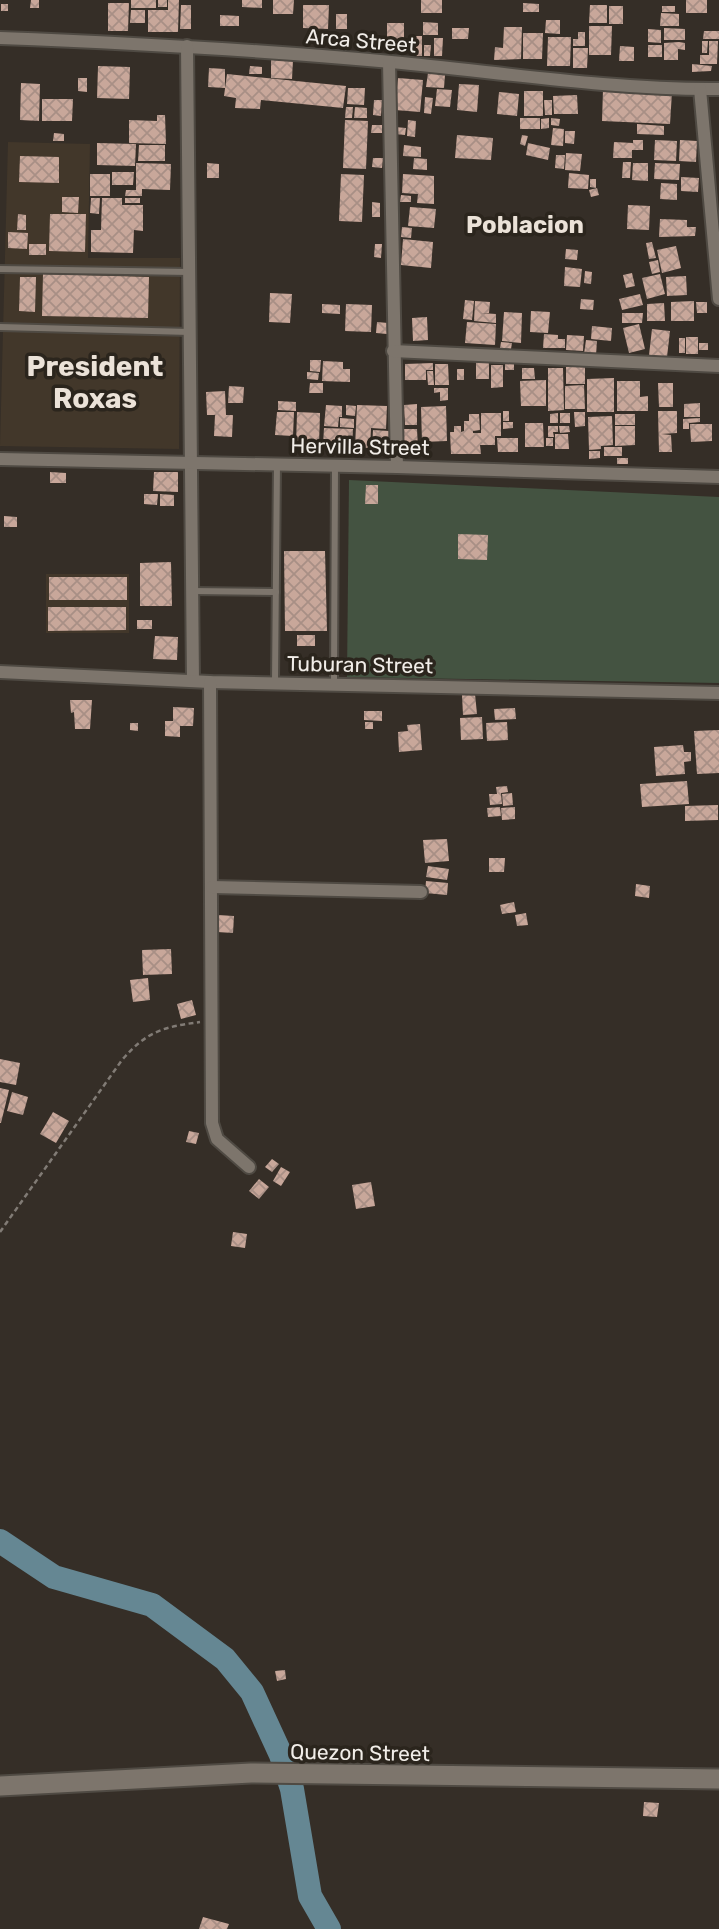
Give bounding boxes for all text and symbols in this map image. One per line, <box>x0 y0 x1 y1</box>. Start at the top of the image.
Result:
street label: Arca Street <box>305 23 417 58</box>
district label: Poblacion <box>466 211 584 239</box>
district label: President Roxas <box>27 350 163 415</box>
street label: Hervilla Street <box>290 433 430 460</box>
street label: Tuburan Street <box>287 651 433 678</box>
street label: Quezon Street <box>290 1739 430 1766</box>

